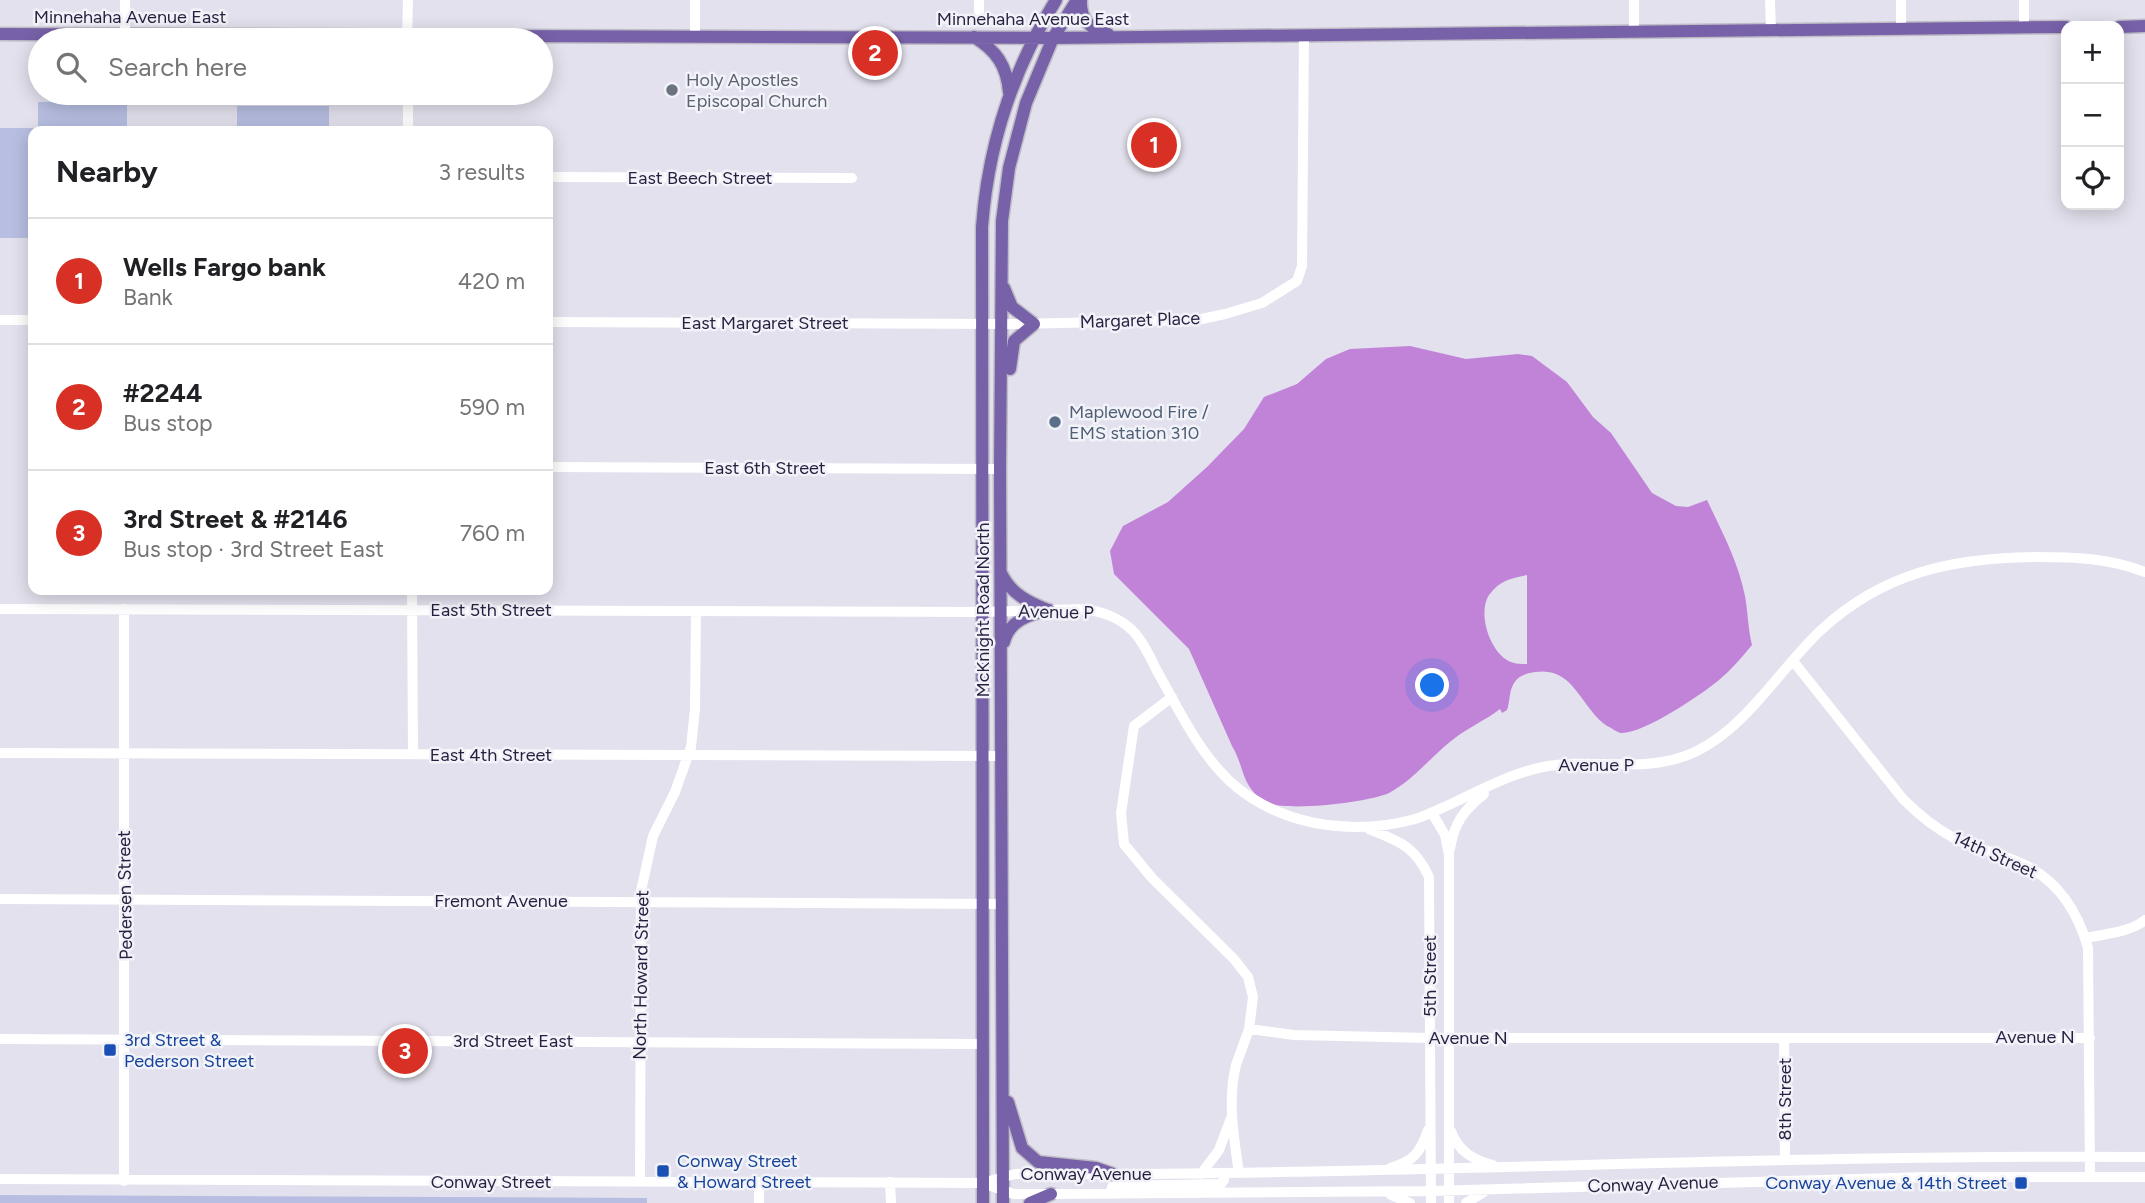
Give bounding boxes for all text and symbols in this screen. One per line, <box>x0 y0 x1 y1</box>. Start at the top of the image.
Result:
street label: Minnehaha Avenue East <box>34 6 226 28</box>
street label: Minnehaha Avenue East <box>937 8 1129 30</box>
map controls <box>2061 21 2124 210</box>
button: + <box>2061 21 2124 84</box>
pin: 2 <box>852 27 898 79</box>
search box <box>28 28 553 105</box>
icon: search <box>52 48 90 86</box>
text: Search here <box>108 51 247 83</box>
place label: Holy Apostles Episcopal Church <box>686 69 827 112</box>
marker: Holy Apostles Episcopal Church <box>664 82 680 98</box>
button: − <box>2061 84 2124 147</box>
pin: 1 <box>1131 119 1177 171</box>
button: locate <box>2061 147 2124 210</box>
text: Nearby <box>56 153 158 190</box>
text: 3 results <box>438 158 525 186</box>
street label: East Beech Street <box>628 167 773 189</box>
text: Wells Fargo bank <box>123 251 326 283</box>
text: 1 <box>74 267 84 295</box>
text: 420 m <box>458 267 525 295</box>
text: Bank <box>123 283 173 311</box>
street label: Margaret Place <box>1079 307 1201 333</box>
street label: East Margaret Street <box>681 312 849 334</box>
text: #2244 <box>123 377 202 409</box>
text: 2 <box>72 393 86 421</box>
text: 590 m <box>459 393 525 421</box>
place label: Maplewood Fire / EMS station 310 <box>1069 401 1209 444</box>
text: Bus stop <box>123 409 213 437</box>
marker: Maplewood Fire / EMS station 310 <box>1047 414 1063 430</box>
street label: East 6th Street <box>704 457 826 479</box>
text: 3rd Street & #2146 <box>123 503 347 535</box>
text: 3 <box>73 519 85 547</box>
text: 760 m <box>460 519 525 547</box>
street label: McKnight Road North <box>972 522 994 698</box>
text: Bus stop · 3rd Street East <box>123 535 384 563</box>
street label: East 5th Street <box>430 599 552 621</box>
street label: Avenue P <box>1018 600 1094 624</box>
your location <box>1415 668 1449 702</box>
street label: East 4th Street <box>430 744 552 766</box>
street label: Avenue P <box>1558 754 1634 776</box>
street label: 14th Street <box>1949 827 2041 883</box>
street label: Pedersen Street <box>113 830 137 960</box>
street label: Fremont Avenue <box>434 890 568 912</box>
street label: North Howard Street <box>629 890 653 1060</box>
street label: 5th Street <box>1419 935 1441 1017</box>
pin: 3 <box>382 1025 428 1077</box>
street label: Avenue N <box>1995 1026 2075 1048</box>
street label: Avenue N <box>1428 1027 1508 1049</box>
place label: 3rd Street & Pederson Street <box>124 1029 254 1072</box>
street label: 3rd Street East <box>453 1030 574 1052</box>
marker: 3rd Street & Pederson Street <box>102 1042 118 1058</box>
street label: 8th Street <box>1774 1057 1796 1140</box>
place label: Conway Street & Howard Street <box>677 1150 812 1193</box>
marker: Conway Street & Howard Street <box>655 1163 671 1179</box>
street label: Conway Avenue <box>1020 1163 1152 1185</box>
street label: Conway Street <box>431 1171 551 1193</box>
street label: Conway Avenue <box>1587 1171 1719 1197</box>
place label: Conway Avenue & 14th Street <box>1765 1172 2007 1194</box>
marker: Conway Avenue & 14th Street <box>2013 1175 2029 1191</box>

